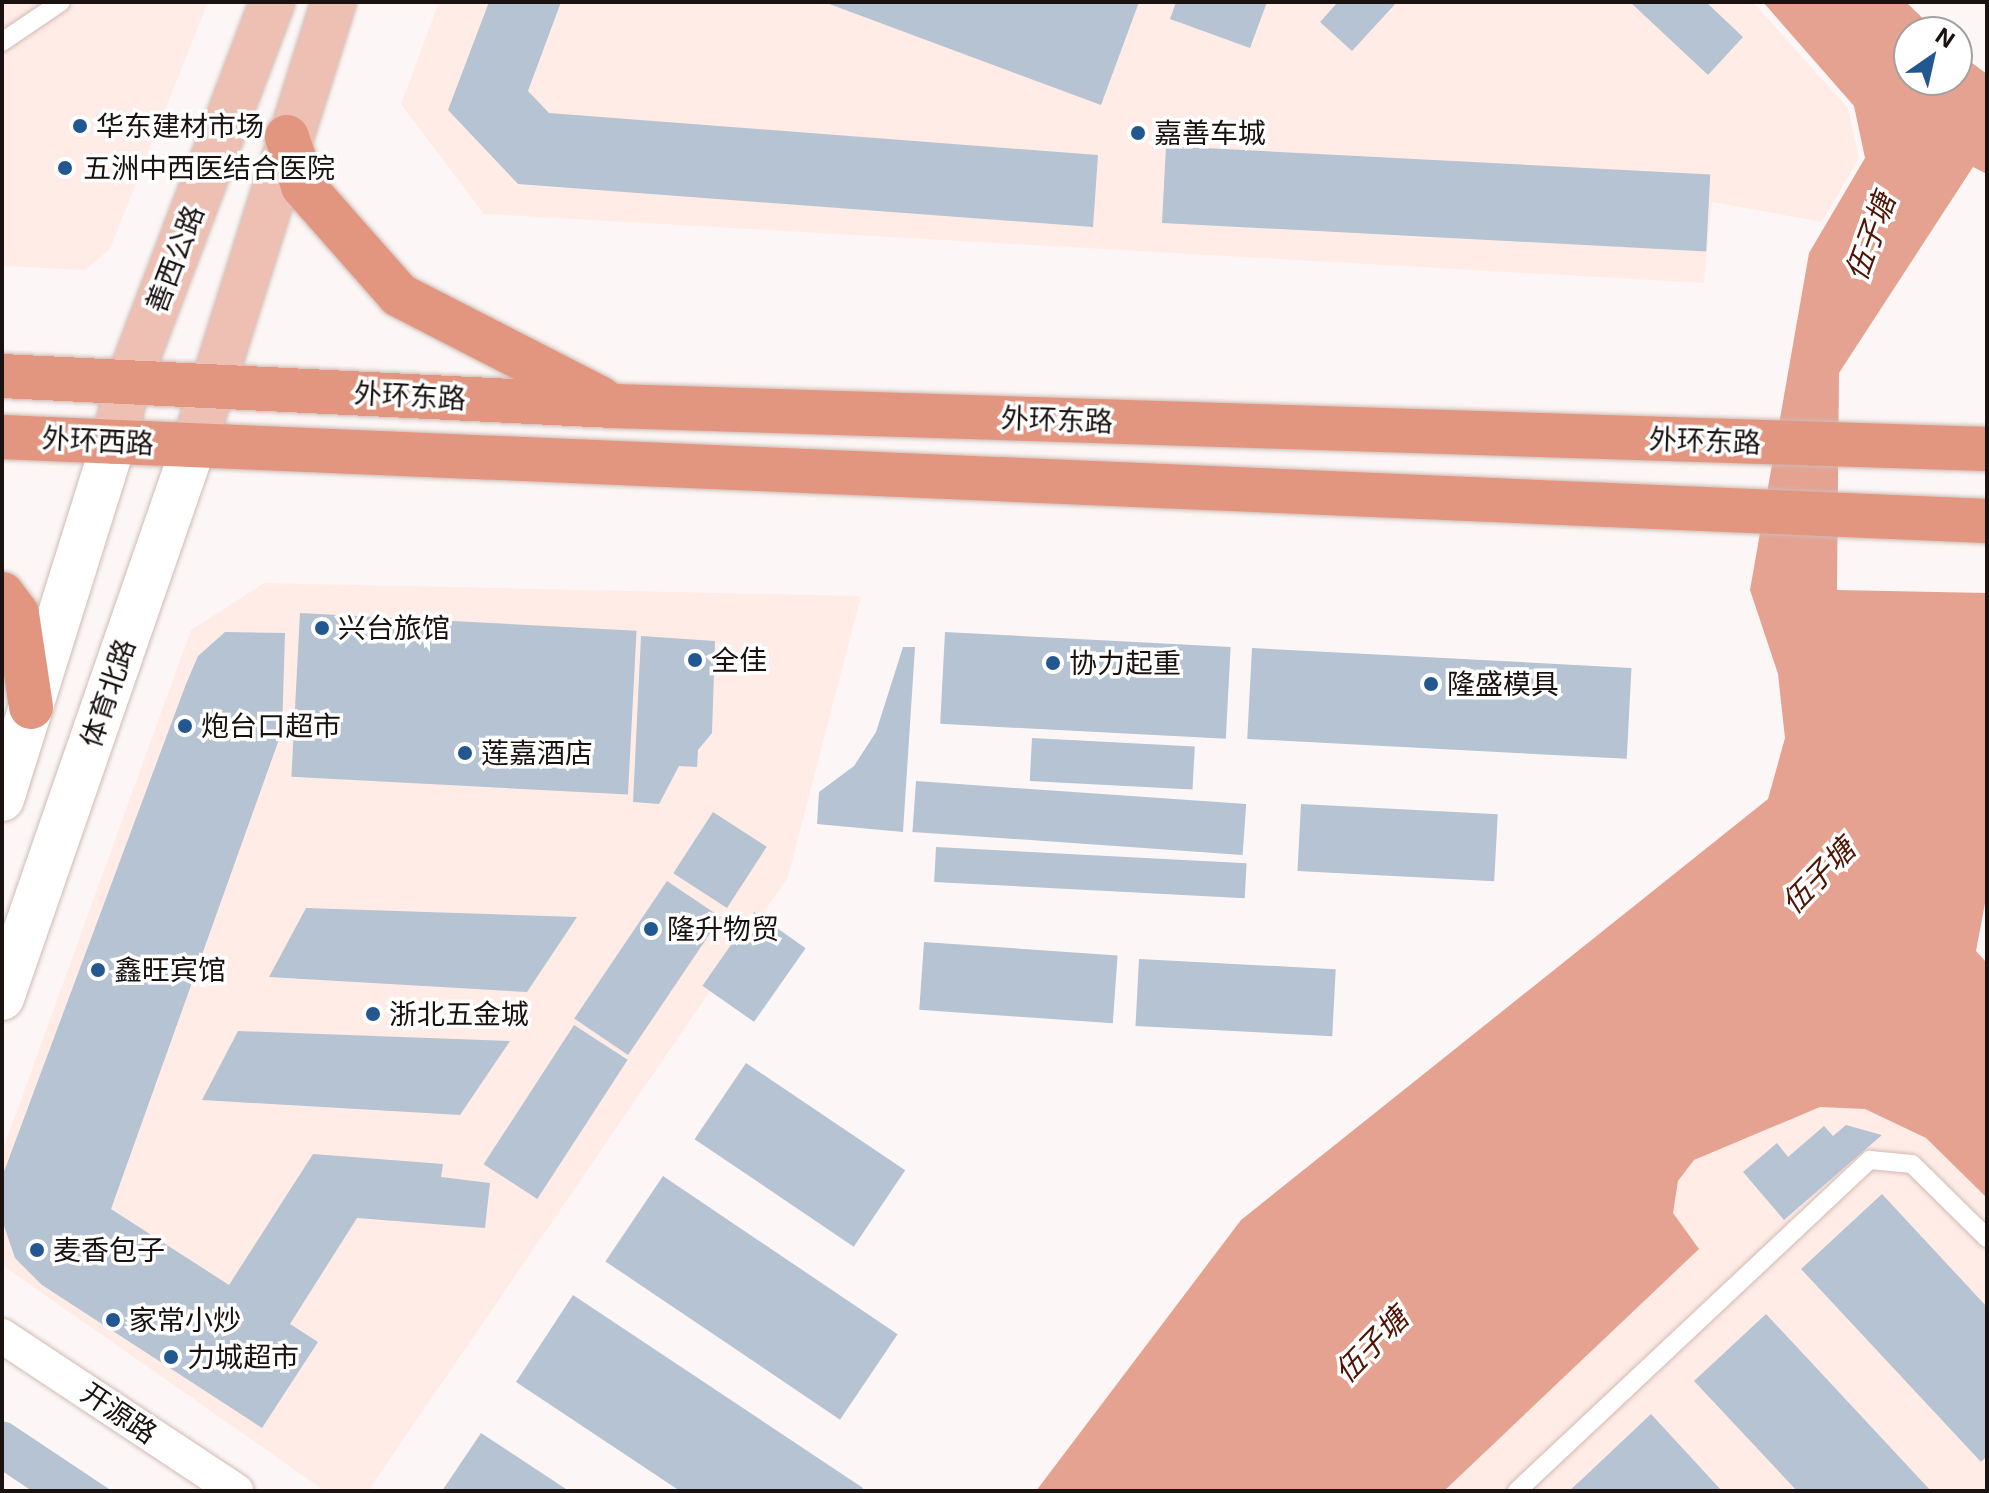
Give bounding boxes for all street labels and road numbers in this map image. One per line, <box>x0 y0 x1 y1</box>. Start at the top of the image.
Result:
street label: 善西公路 <box>139 201 211 317</box>
street label: 外环东路 <box>353 376 467 416</box>
street label: 外环东路 <box>1000 401 1114 439</box>
street label: 外环西路 <box>41 421 155 461</box>
street label: 外环东路 <box>1648 422 1762 460</box>
street label: 体育北路 <box>74 635 142 751</box>
street label: 开源路 <box>75 1376 163 1450</box>

